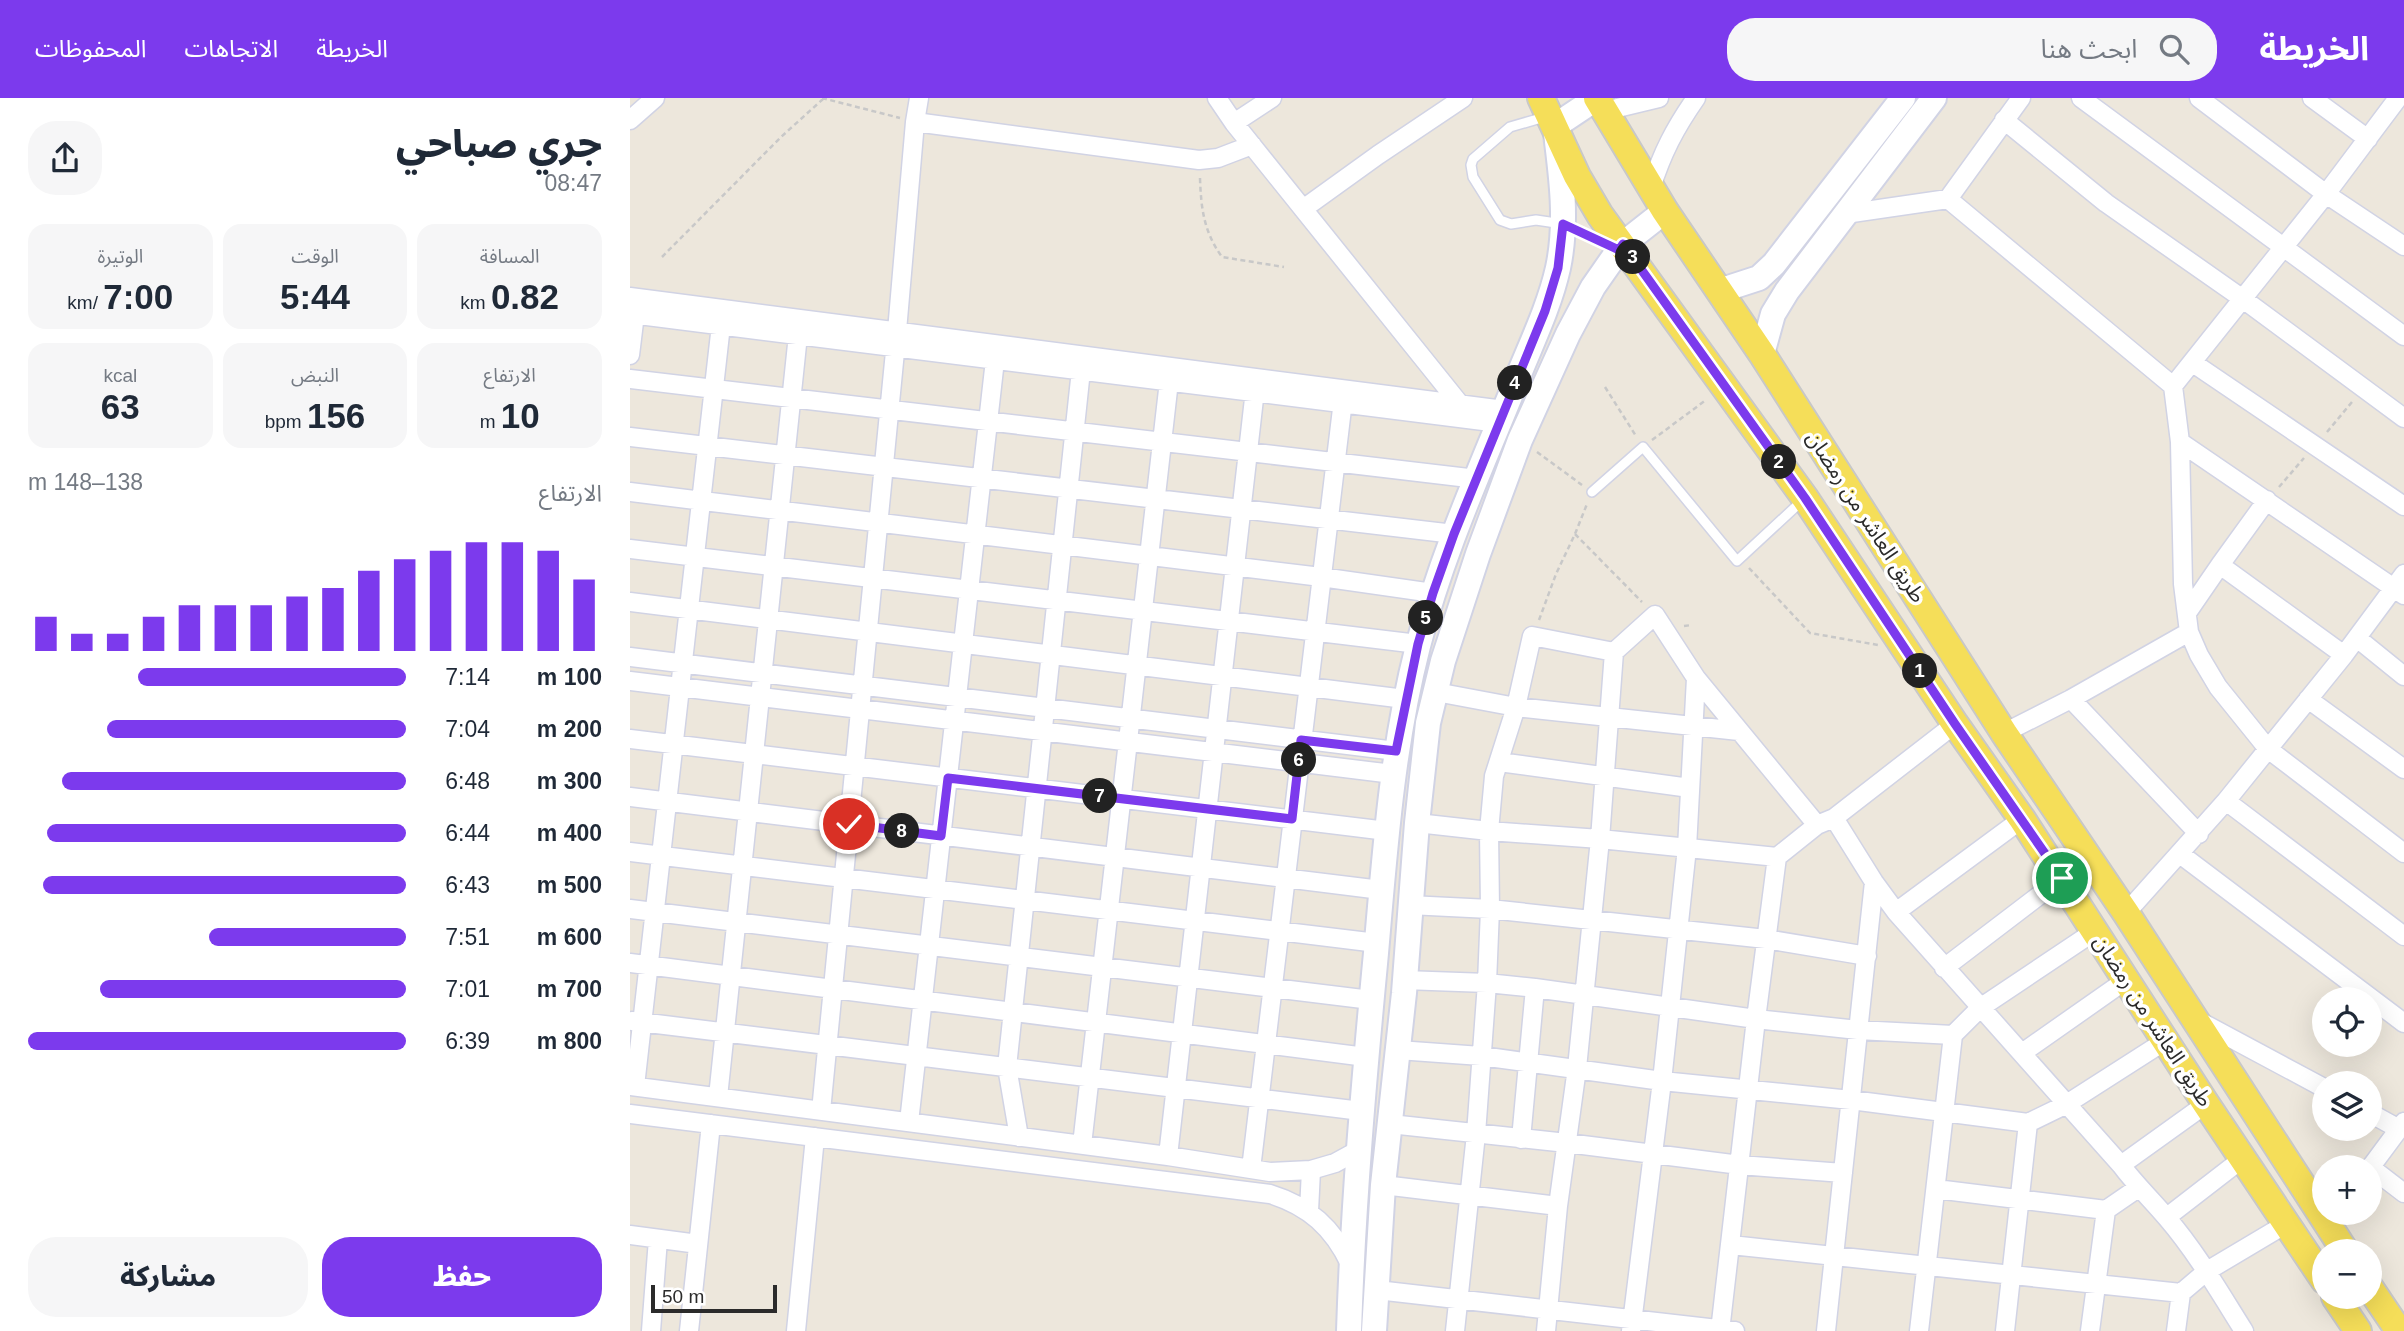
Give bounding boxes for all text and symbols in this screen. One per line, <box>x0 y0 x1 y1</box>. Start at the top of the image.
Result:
search box <box>1727 18 2217 81</box>
icon: search <box>2155 30 2193 68</box>
text: الخريطة <box>2259 30 2369 67</box>
text: ابحث هنا <box>2041 34 2137 64</box>
text: المحفوظات <box>35 35 146 62</box>
text: الاتجاهات <box>184 35 278 62</box>
text: الخريطة <box>316 35 388 62</box>
button: share <box>28 121 102 195</box>
text: جري صباحي <box>396 123 602 165</box>
text: 08:47 <box>544 170 602 196</box>
pin: 3 <box>1616 240 1650 274</box>
text: الوتيرة <box>98 246 143 267</box>
text: الوقت <box>291 246 339 267</box>
text: المسافة <box>480 246 540 267</box>
text: 3 <box>1627 246 1638 267</box>
text: 7:00 <box>103 277 173 316</box>
text: 5:44 <box>280 277 350 316</box>
text: 0.82 <box>491 277 559 316</box>
text: /km <box>67 292 103 313</box>
text: km <box>460 292 491 313</box>
text: kcal <box>103 365 137 386</box>
text: النبض <box>291 365 339 386</box>
text: الارتفاع <box>484 365 536 386</box>
pin: 4 <box>1498 366 1533 400</box>
text: 4 <box>1509 372 1520 393</box>
text: 63 <box>101 387 140 426</box>
text: 156 <box>307 396 365 435</box>
text: 10 <box>501 396 540 435</box>
text: bpm <box>265 411 307 432</box>
text: m <box>480 411 501 432</box>
street label: طريق العاشر من رمضان <box>1801 427 1930 608</box>
pin: 2 <box>1762 444 1796 480</box>
text: 2 <box>1773 451 1784 472</box>
text: 138–148 m <box>28 469 143 495</box>
text: الارتفاع <box>539 480 602 506</box>
pin: 5 <box>1408 601 1444 636</box>
text: 5 <box>1420 607 1431 628</box>
pin: 1 <box>1902 654 1938 688</box>
text: 1 <box>1914 660 1925 681</box>
text: 7:14 <box>445 664 490 690</box>
text: 100 m <box>537 664 602 690</box>
text: 7:04 <box>445 716 490 742</box>
text: 200 m <box>537 716 602 742</box>
pin: 6 <box>1282 742 1316 778</box>
text: 6 <box>1293 749 1304 770</box>
text: 6:48 <box>445 768 490 794</box>
text: 300 m <box>537 768 602 794</box>
pin: 7 <box>1082 778 1118 814</box>
text: 7 <box>1094 785 1105 806</box>
pin <box>819 794 879 854</box>
icon: check <box>830 805 868 843</box>
pin: 8 <box>884 814 920 848</box>
text: 6:44 <box>445 820 490 846</box>
text: 400 m <box>537 820 602 846</box>
text: 8 <box>896 820 907 841</box>
pin <box>2032 848 2092 908</box>
icon: arrive <box>2043 859 2081 897</box>
text: 6:43 <box>445 872 490 898</box>
text: 500 m <box>537 872 602 898</box>
text: 7:51 <box>445 924 490 950</box>
text: 600 m <box>537 924 602 950</box>
street label: طريق العاشر من رمضان <box>2088 931 2217 1112</box>
text: 7:01 <box>445 976 490 1002</box>
text: 700 m <box>537 976 602 1002</box>
map controls <box>2312 987 2382 1309</box>
button: locate <box>2312 987 2382 1057</box>
text: 6:39 <box>445 1028 490 1054</box>
text: 800 m <box>537 1028 602 1054</box>
button: layers <box>2312 1071 2382 1141</box>
button: + <box>2312 1155 2382 1225</box>
button: مشاركة <box>28 1237 308 1317</box>
button: حفظ <box>322 1237 602 1317</box>
button: − <box>2312 1239 2382 1309</box>
scale bar <box>651 1282 777 1314</box>
text: 50 m <box>662 1286 704 1307</box>

